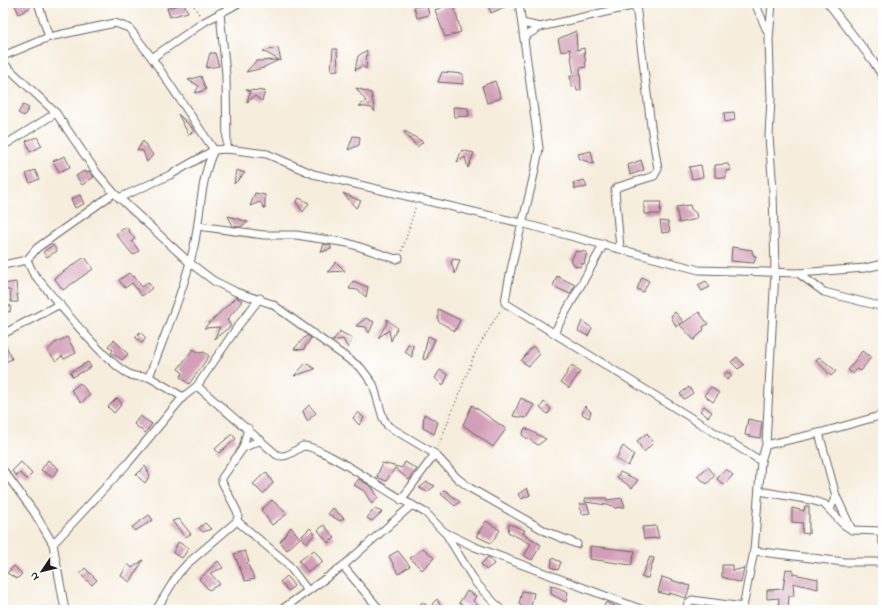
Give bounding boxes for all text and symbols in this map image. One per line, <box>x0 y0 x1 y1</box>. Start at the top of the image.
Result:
north arrow <box>22 551 62 591</box>
text: N <box>26 569 43 584</box>

